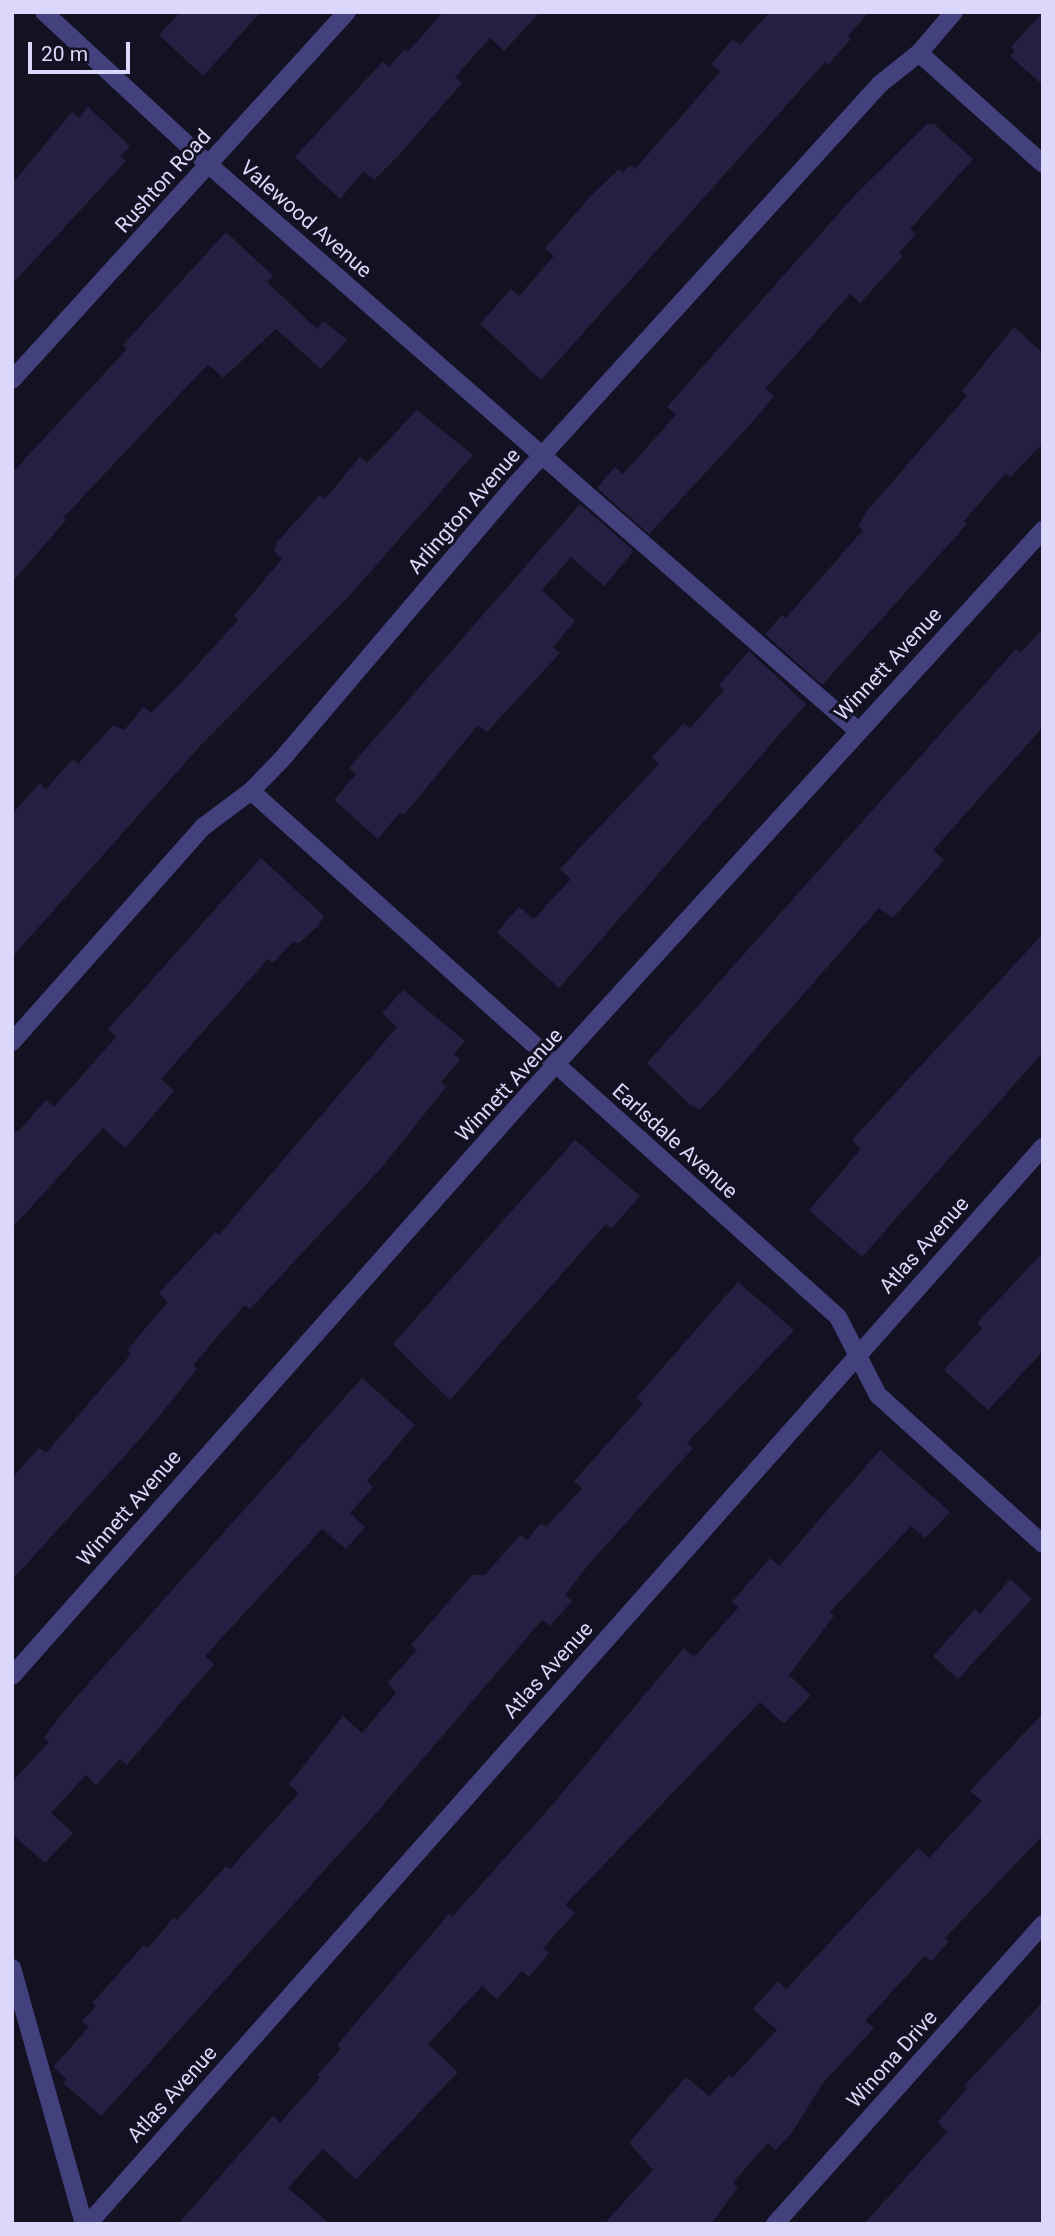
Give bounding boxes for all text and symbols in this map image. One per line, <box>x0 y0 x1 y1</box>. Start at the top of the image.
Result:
scale bar <box>32 28 133 72</box>
text: 20 m <box>41 42 88 66</box>
street label: Rushton Road <box>110 124 216 238</box>
street label: Valewood Avenue <box>235 155 377 283</box>
street label: Arlington Avenue <box>402 443 526 579</box>
street label: Winnett Avenue <box>829 602 947 726</box>
street label: Winnett Avenue <box>450 1023 568 1147</box>
street label: Earlsdale Avenue <box>607 1078 743 1204</box>
street label: Atlas Avenue <box>874 1191 974 1299</box>
street label: Winnett Avenue <box>72 1445 186 1571</box>
street label: Atlas Avenue <box>498 1616 598 1724</box>
street label: Winona Drive <box>842 2005 942 2113</box>
street label: Atlas Avenue <box>122 2040 222 2148</box>

